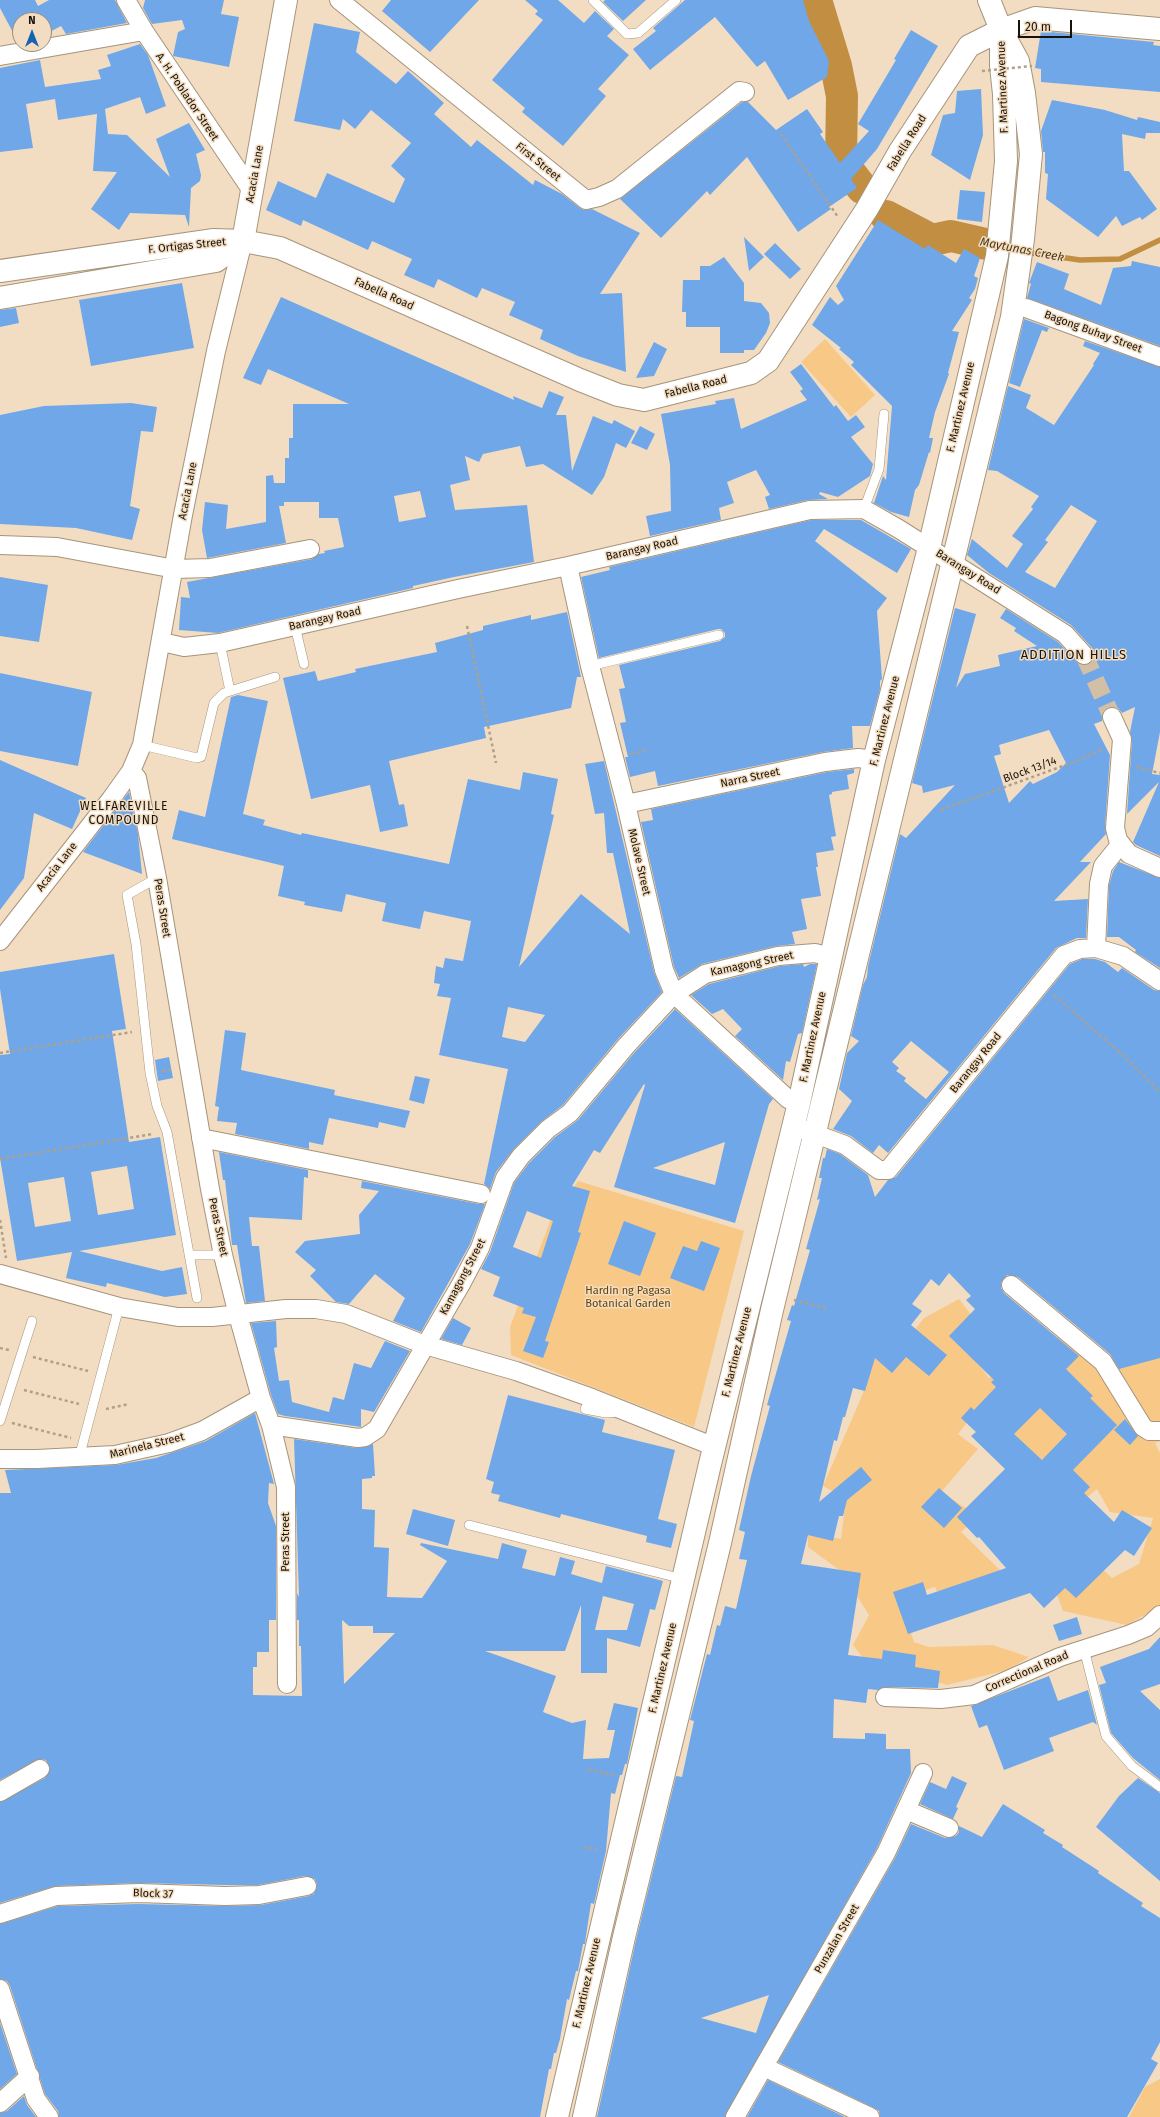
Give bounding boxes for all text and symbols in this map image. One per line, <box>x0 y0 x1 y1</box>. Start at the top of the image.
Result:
north arrow <box>12 12 52 52</box>
scale bar <box>1020 12 1074 38</box>
text: N <box>28 14 36 27</box>
text: 20 m <box>1025 20 1051 34</box>
street label: F. Martinez Avenue <box>995 41 1011 133</box>
street label: A. H. Poblador Street <box>153 51 221 143</box>
street label: Fabella Road <box>884 112 930 174</box>
street label: First Street <box>513 140 563 184</box>
street label: Acacia Lane <box>243 144 267 204</box>
street label: F. Ortigas Street <box>147 235 227 257</box>
water label: Maytunas Creek <box>979 235 1065 265</box>
street label: Fabella Road <box>352 275 416 313</box>
street label: Bagong Buhay Street <box>1042 308 1144 356</box>
street label: F. Martinez Avenue <box>944 360 978 454</box>
street label: Fabella Road <box>663 373 729 401</box>
street label: Acacia Lane <box>176 461 200 521</box>
street label: Barangay Road <box>604 534 680 564</box>
street label: Barangay Road <box>933 547 1003 597</box>
street label: Barangay Road <box>287 604 363 634</box>
district label: ADDITION HILLS <box>1021 647 1127 663</box>
street label: F. Martinez Avenue <box>867 675 903 767</box>
street label: Block 13/14 <box>1002 754 1058 786</box>
street label: Narra Street <box>719 765 781 791</box>
district label: WELFAREVILLE COMPOUND <box>80 800 168 828</box>
street label: Molave Street <box>625 827 653 897</box>
street label: Acacia Lane <box>34 840 80 894</box>
street label: Peras Street <box>151 877 173 939</box>
street label: Kamagong Street <box>709 949 795 979</box>
street label: F. Martinez Avenue <box>797 990 829 1084</box>
street label: Barangay Road <box>948 1030 1004 1096</box>
street label: Peras Street <box>205 1196 231 1258</box>
street label: Kamagong Street <box>437 1237 489 1317</box>
park label: Hardin ng Pagasa Botanical Garden <box>585 1284 671 1310</box>
street label: F. Martinez Avenue <box>719 1306 755 1398</box>
street label: Marinela Street <box>108 1430 186 1462</box>
street label: Peras Street <box>279 1512 293 1572</box>
street label: F. Martinez Avenue <box>646 1621 680 1715</box>
street label: Correctional Road <box>983 1649 1071 1695</box>
street label: Block 37 <box>133 1887 173 1901</box>
street label: Punzalan Street <box>812 1902 862 1976</box>
street label: F. Martinez Avenue <box>570 1936 604 2030</box>

